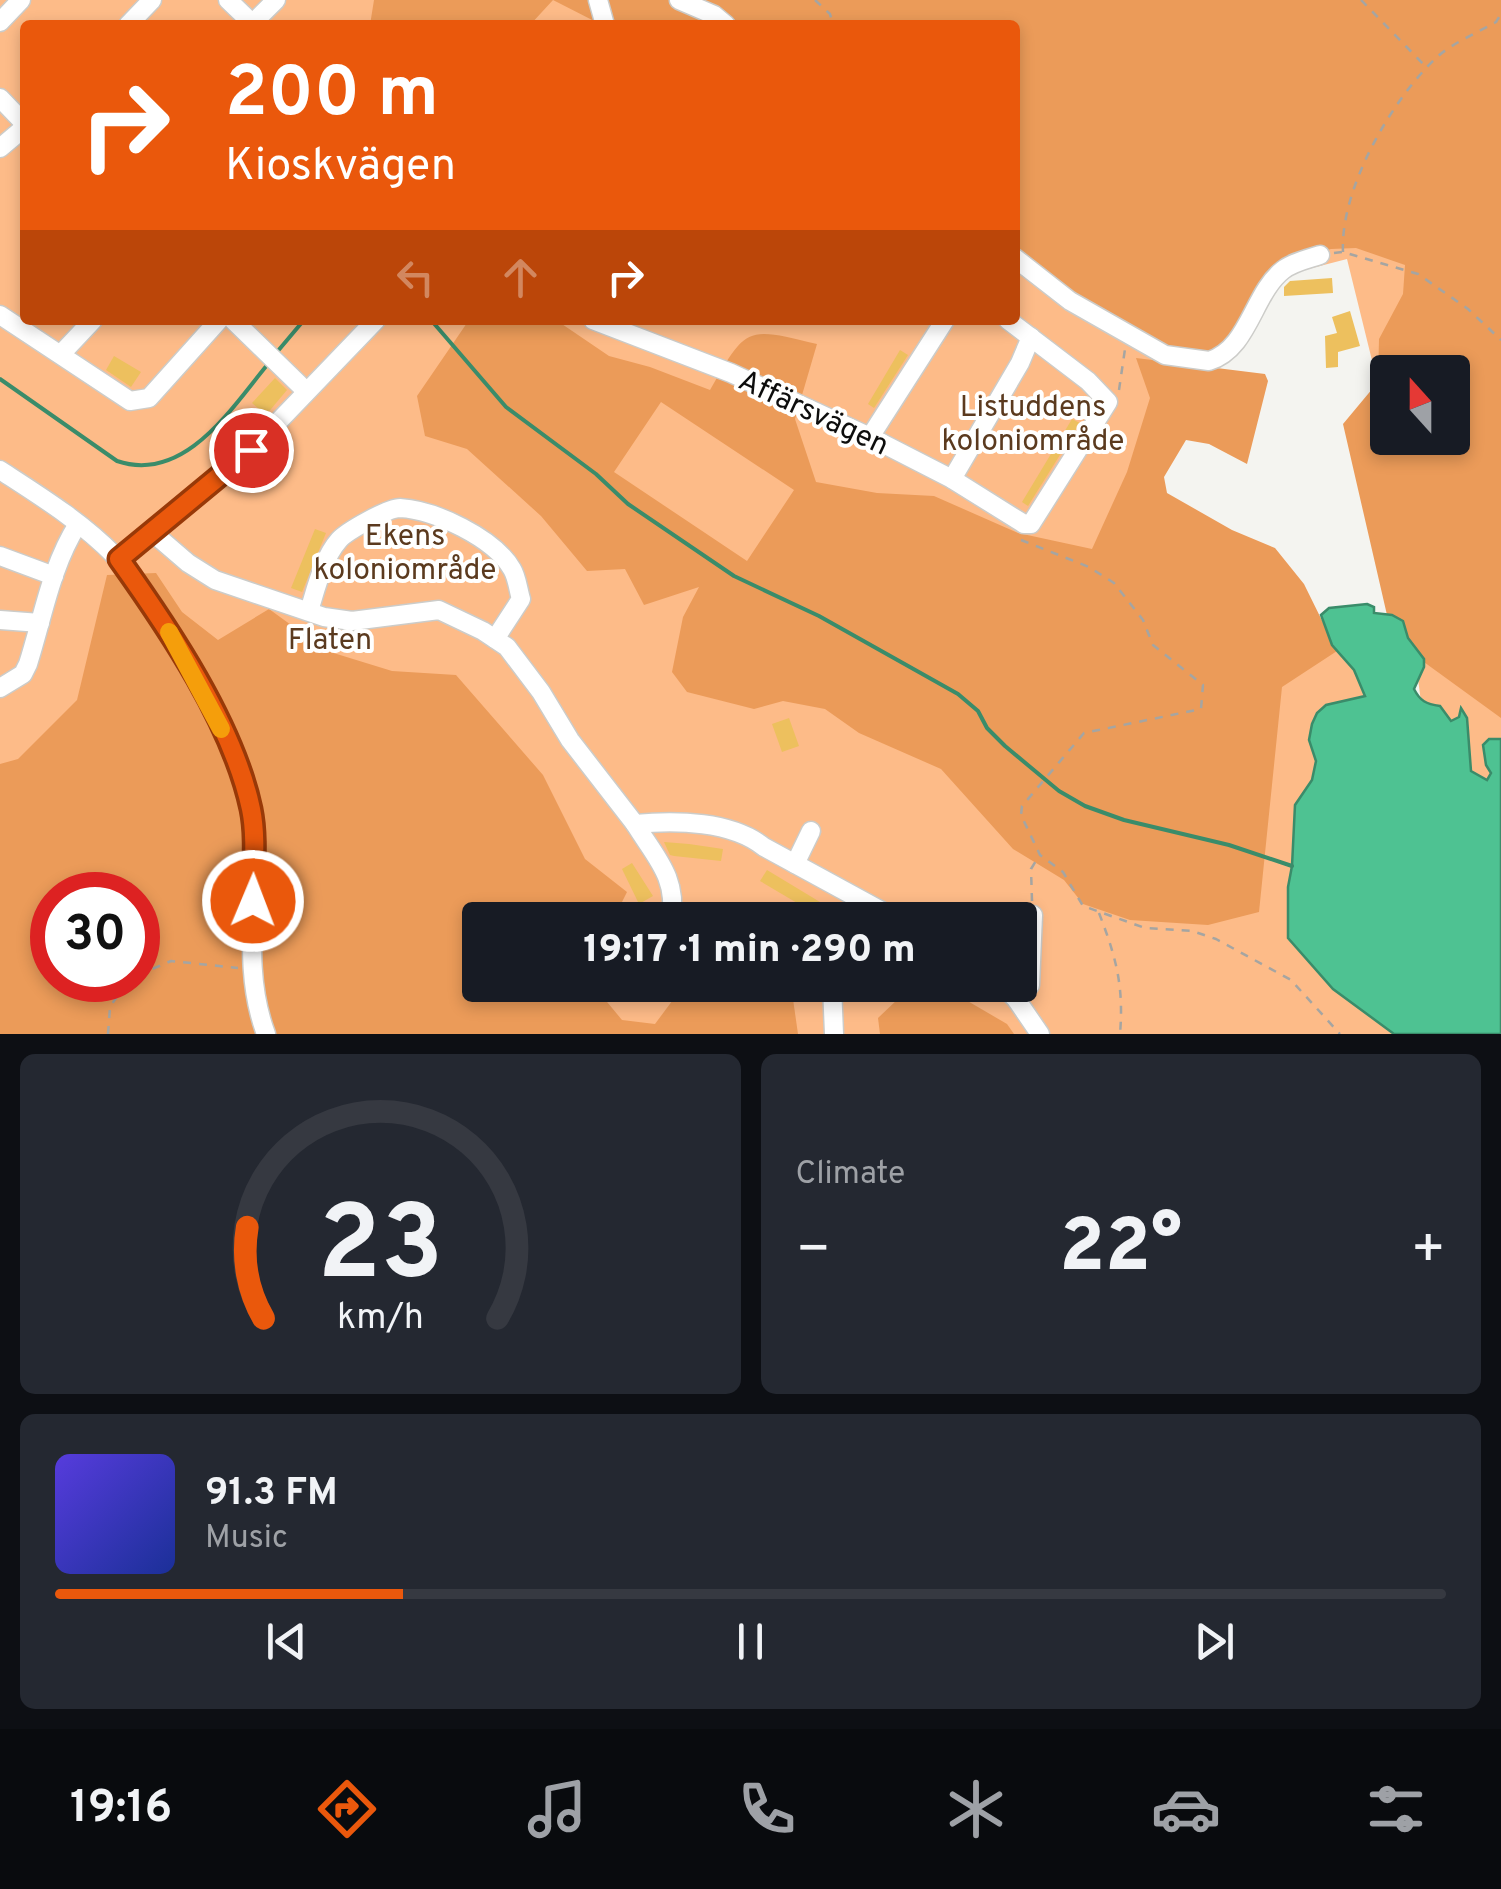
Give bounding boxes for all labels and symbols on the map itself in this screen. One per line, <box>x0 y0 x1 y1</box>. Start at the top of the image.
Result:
north arrow <box>1370 355 1470 455</box>
street label: Affärsvägen <box>732 363 894 465</box>
park label: Listuddens koloniområde <box>942 390 1124 461</box>
pin <box>209 408 294 493</box>
park label: Ekens koloniområde <box>314 519 496 590</box>
park label: Flaten <box>288 623 372 660</box>
position arrow <box>201 849 305 953</box>
speed limit sign: 30 <box>30 872 160 1002</box>

